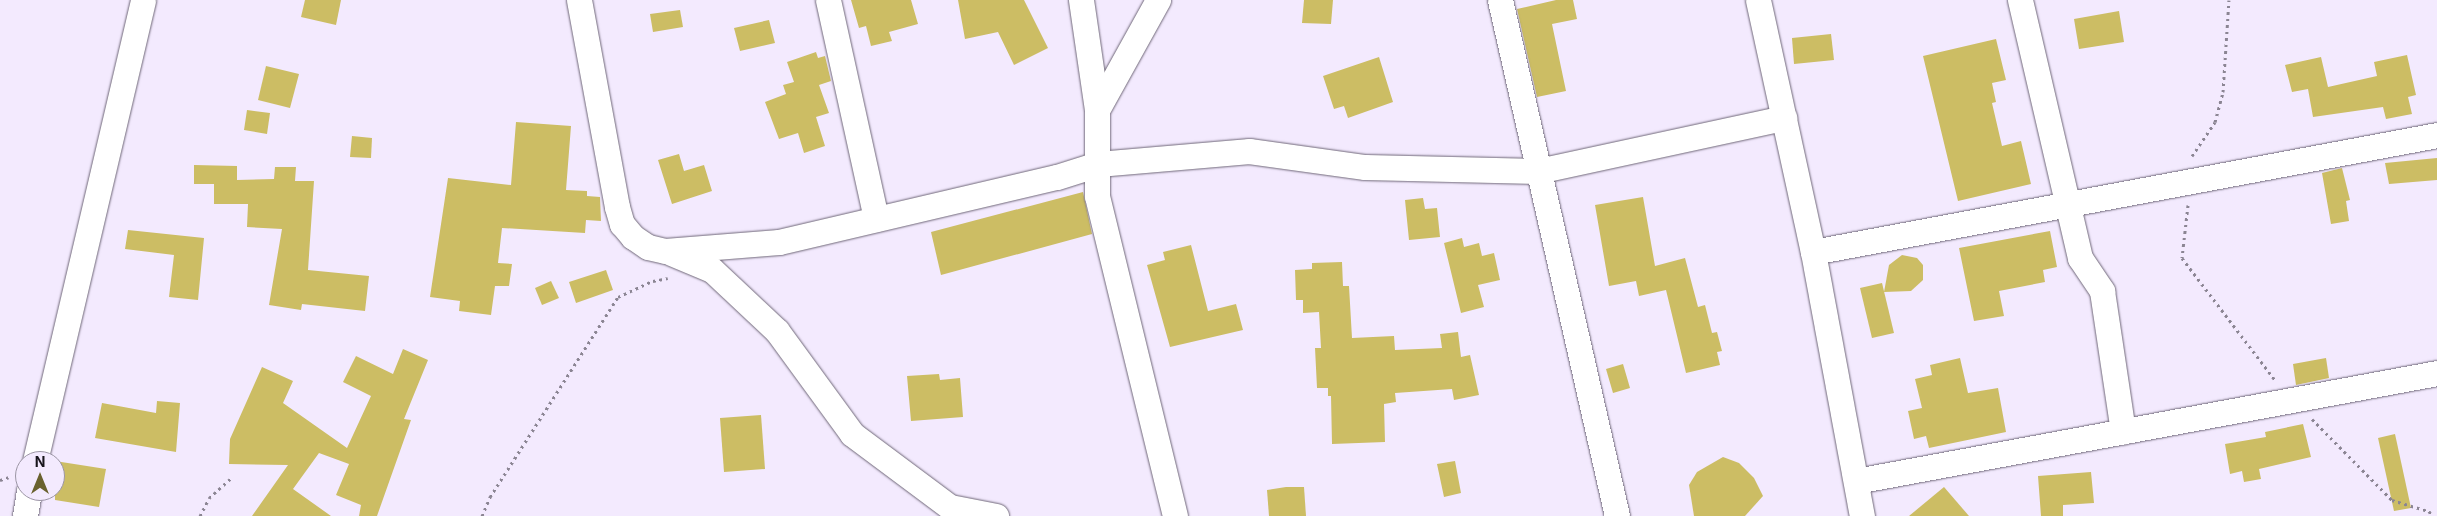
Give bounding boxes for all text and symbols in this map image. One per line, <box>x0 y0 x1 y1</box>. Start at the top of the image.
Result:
north arrow <box>15 451 65 501</box>
text: N <box>35 453 45 470</box>

